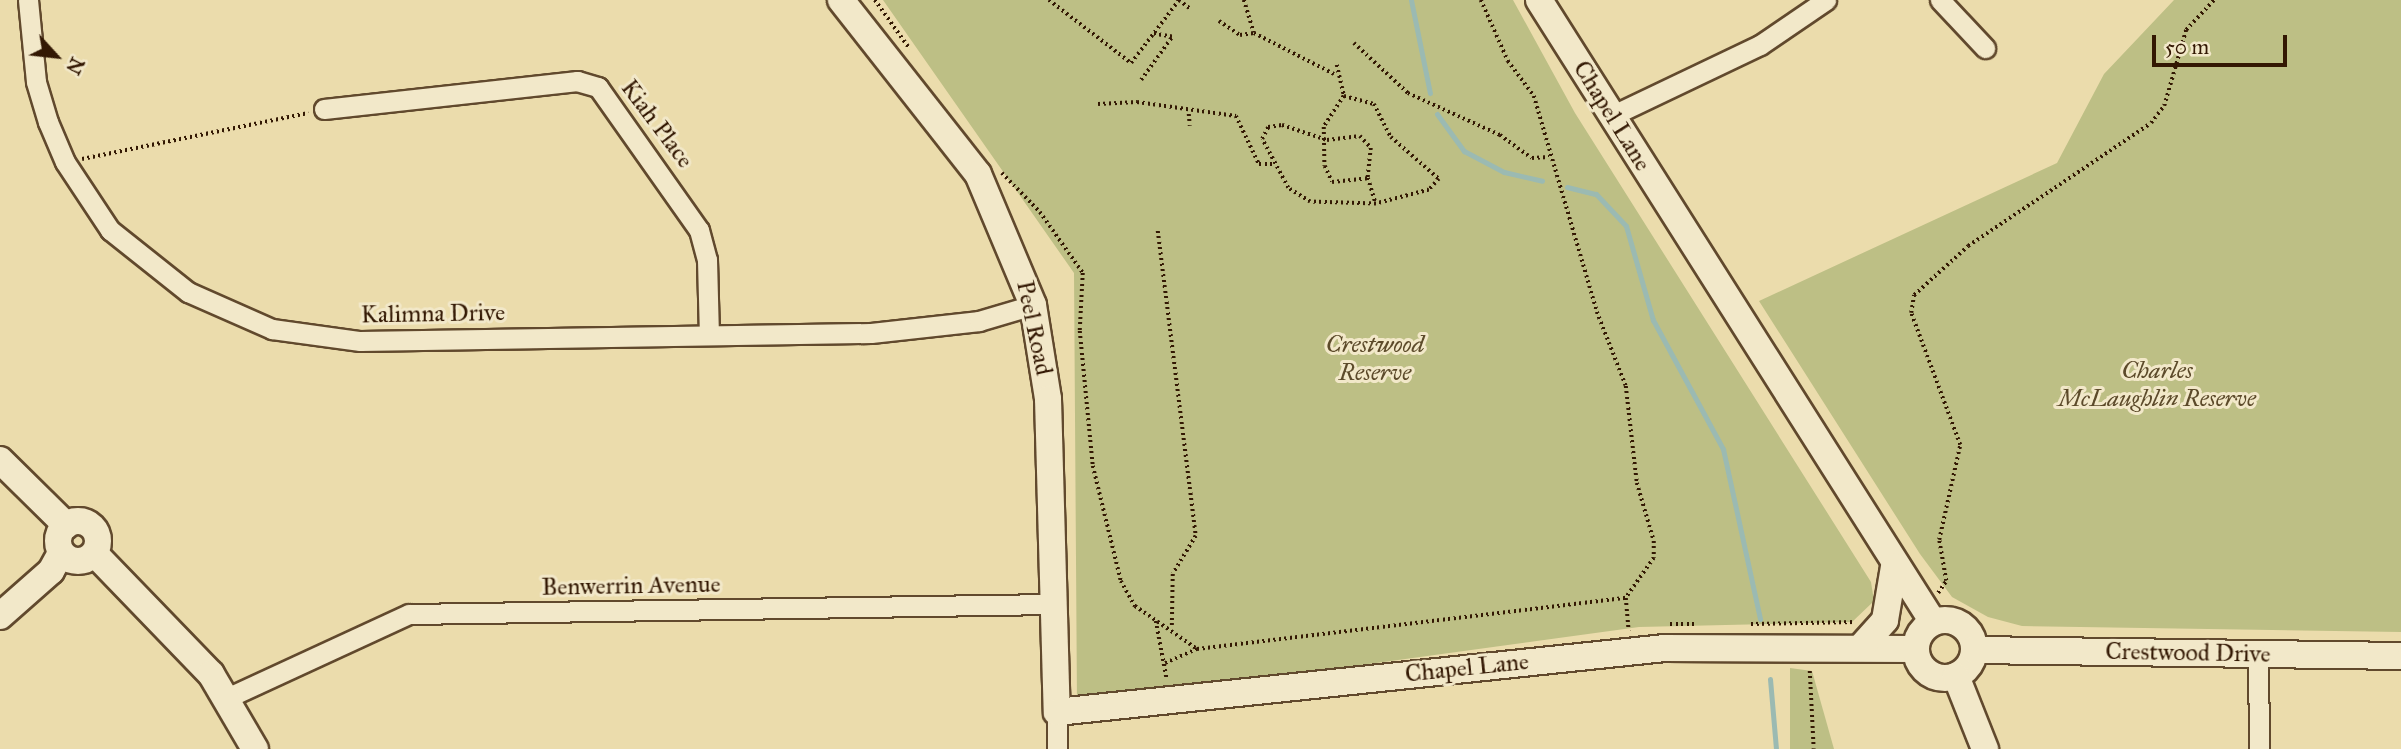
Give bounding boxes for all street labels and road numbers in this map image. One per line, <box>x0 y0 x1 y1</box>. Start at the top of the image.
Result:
street label: Chapel Lane <box>1567 56 1657 176</box>
street label: Kiah Place <box>615 74 699 174</box>
street label: Peel Road <box>1010 278 1058 378</box>
street label: Kalimna Drive <box>361 298 505 330</box>
street label: Benwerrin Avenue <box>541 570 721 602</box>
street label: Crestwood Drive <box>2105 637 2271 669</box>
street label: Chapel Lane <box>1404 647 1530 689</box>

